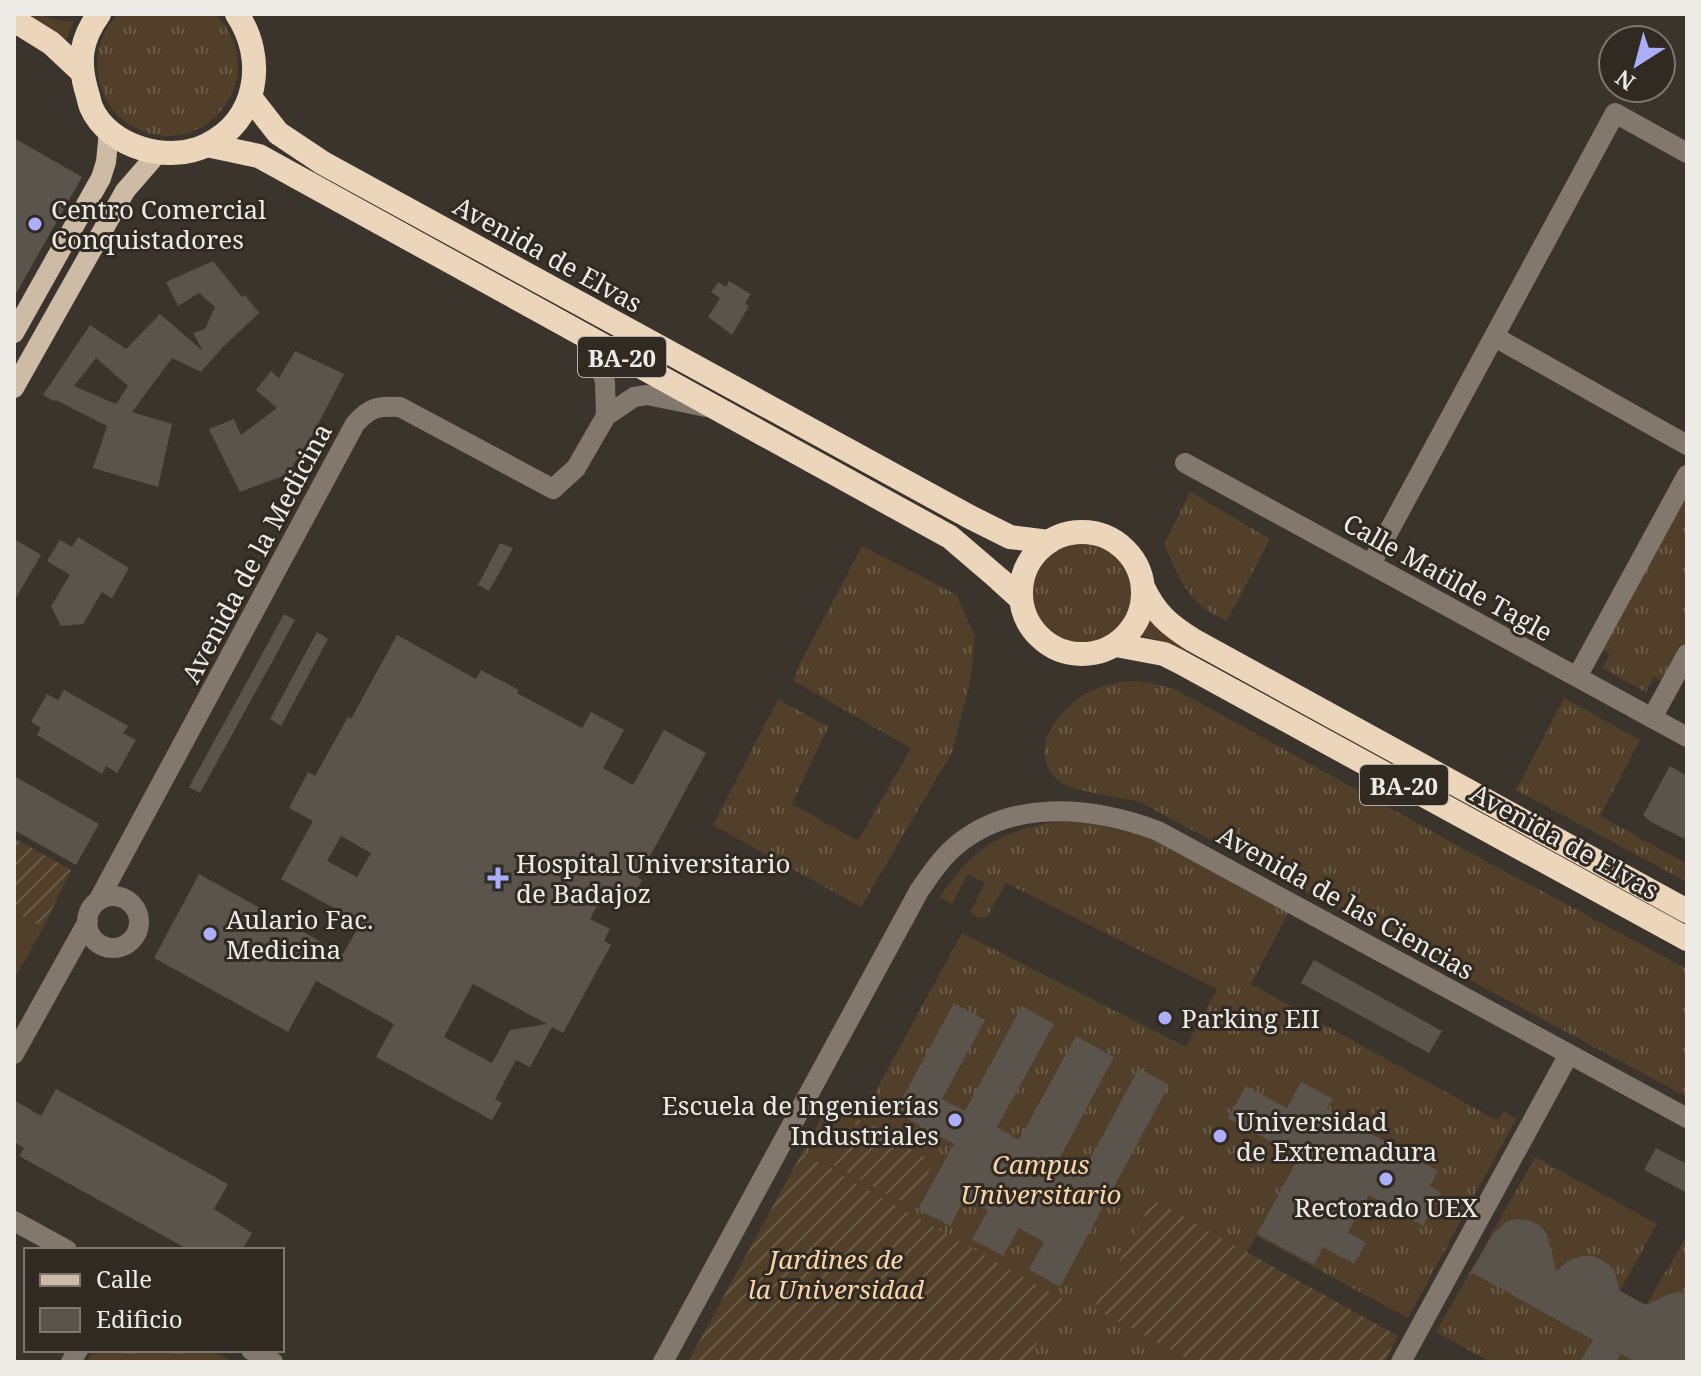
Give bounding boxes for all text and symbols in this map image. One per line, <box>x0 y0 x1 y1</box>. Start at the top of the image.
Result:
north arrow <box>1597 24 1677 104</box>
text: N <box>1609 64 1640 98</box>
street label: Avenida de Elvas <box>447 187 649 321</box>
place label: Centro Comercial Conquistadores <box>51 191 266 257</box>
marker: Centro Comercial Conquistadores <box>26 215 44 233</box>
road number: BA-20 <box>578 337 666 377</box>
street label: Avenida de la Medicina <box>172 417 340 689</box>
street label: Calle Matilde Tagle <box>1337 504 1559 650</box>
road number: BA-20 <box>1360 765 1448 805</box>
street label: Avenida de Elvas <box>1464 774 1666 908</box>
street label: Avenida de las Ciencias <box>1211 816 1481 988</box>
place label: Hospital Universitario de Badajoz <box>516 845 791 911</box>
marker: Hospital Universitario de Badajoz <box>487 867 509 889</box>
place label: Aulario Fac. Medicina <box>226 901 374 967</box>
marker: Aulario Fac. Medicina <box>201 925 219 943</box>
place label: Parking EII <box>1181 1000 1320 1036</box>
marker: Parking EII <box>1156 1009 1174 1027</box>
place label: Escuela de Ingenierías Industriales <box>662 1087 939 1153</box>
place label: Universidad de Extremadura <box>1236 1103 1437 1169</box>
marker: Escuela de Ingenierías Industriales <box>946 1111 964 1129</box>
marker: Universidad de Extremadura <box>1211 1127 1229 1145</box>
park label: Campus Universitario <box>960 1146 1122 1212</box>
marker: Rectorado UEX <box>1377 1170 1395 1188</box>
place label: Rectorado UEX <box>1294 1189 1478 1225</box>
park label: Jardines de la Universidad <box>748 1241 925 1307</box>
legend <box>24 1248 284 1352</box>
text: Calle <box>96 1262 152 1295</box>
text: Edificio <box>96 1302 183 1335</box>

